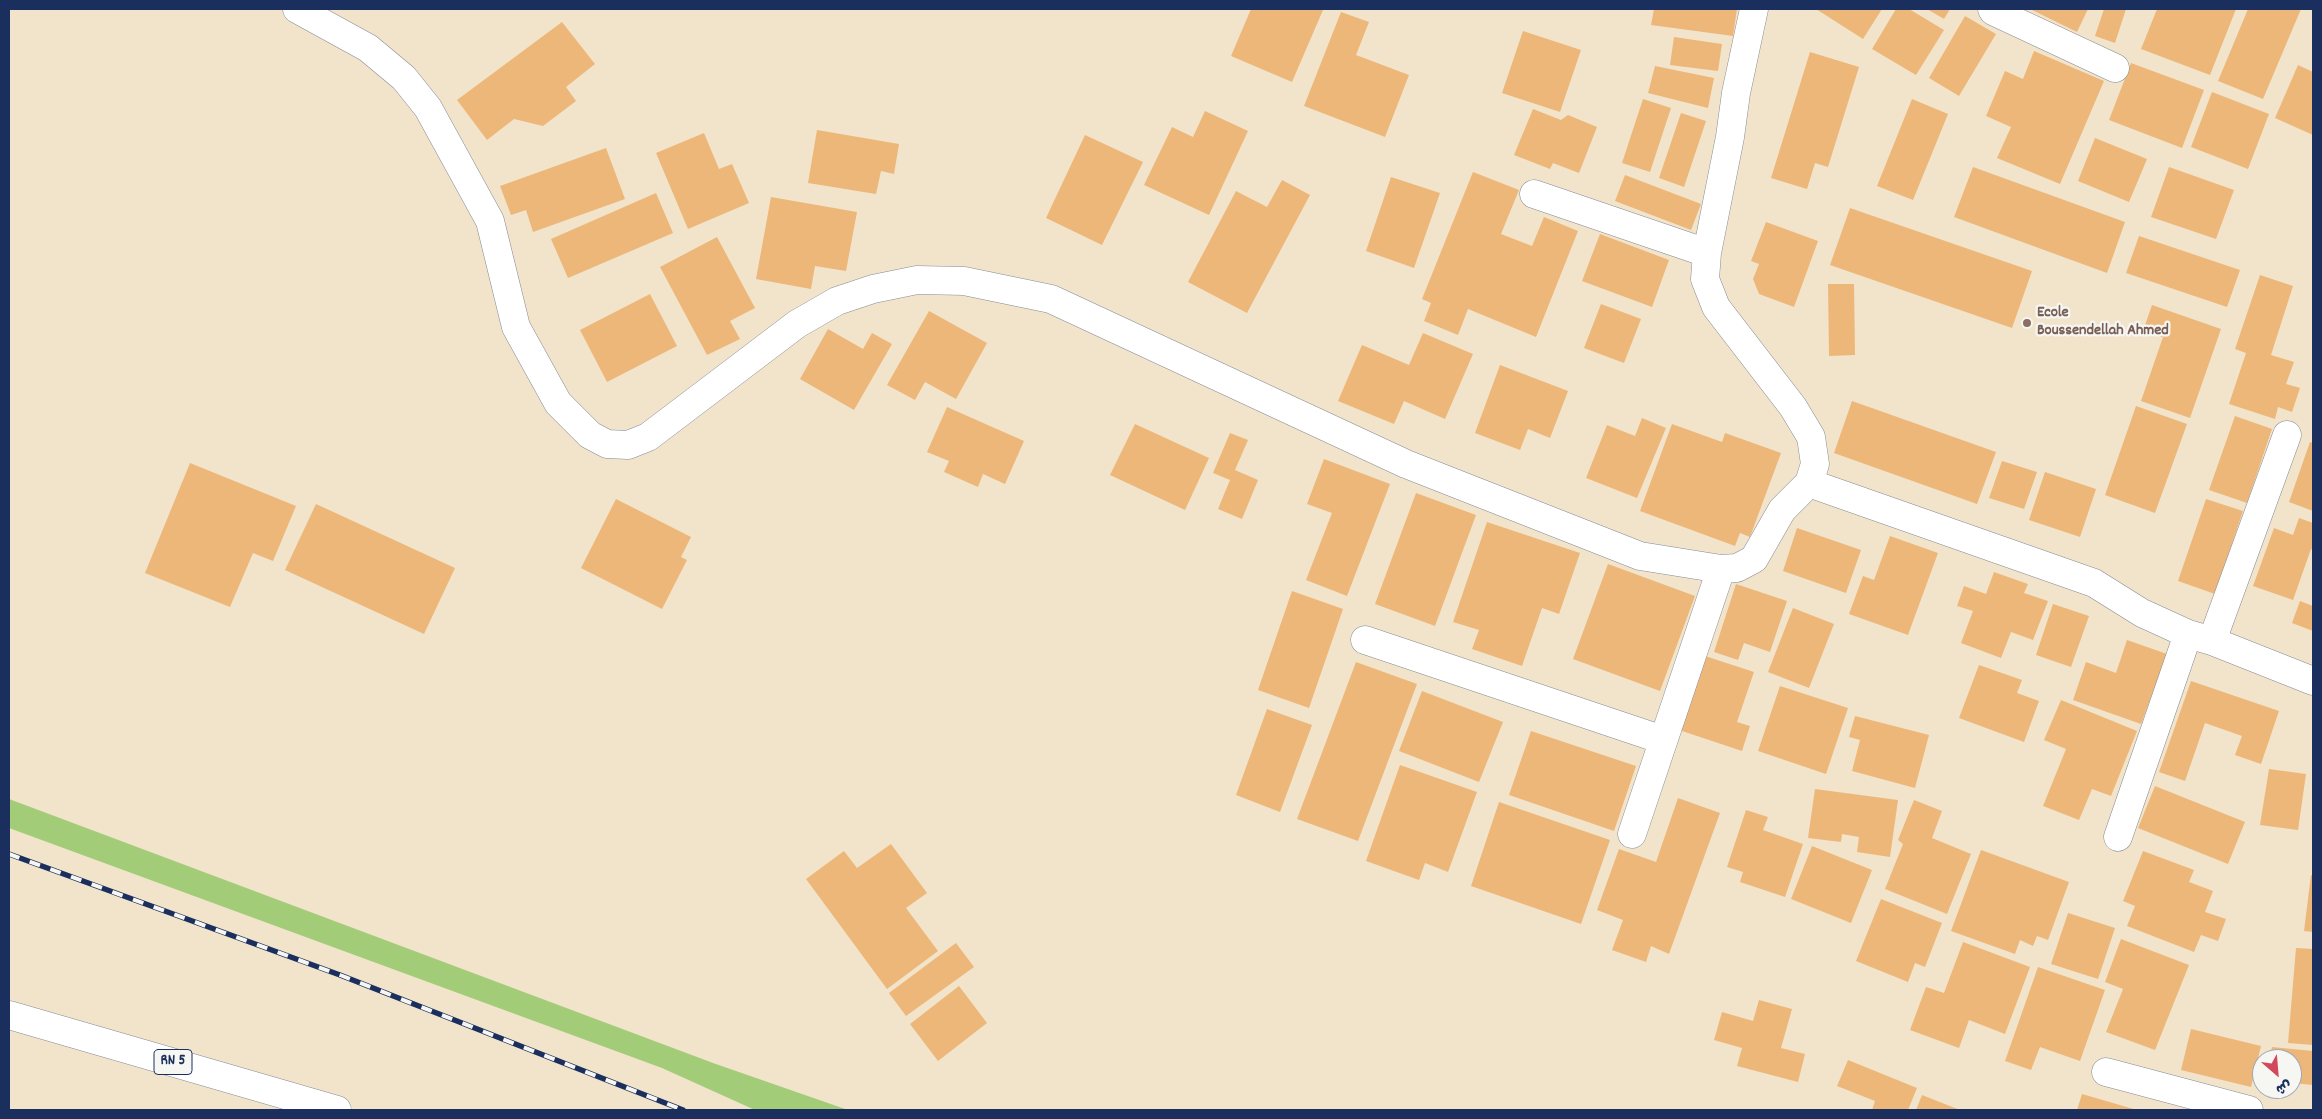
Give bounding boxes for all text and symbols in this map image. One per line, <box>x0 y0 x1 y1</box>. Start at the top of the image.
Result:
place label: Ecole Boussendellah Ahmed <box>2037 304 2169 342</box>
marker: Ecole Boussendellah Ahmed <box>2021 317 2033 329</box>
north arrow <box>2252 1049 2302 1099</box>
road number: RN 5 <box>154 1050 192 1074</box>
text: ش <box>2272 1074 2295 1099</box>

